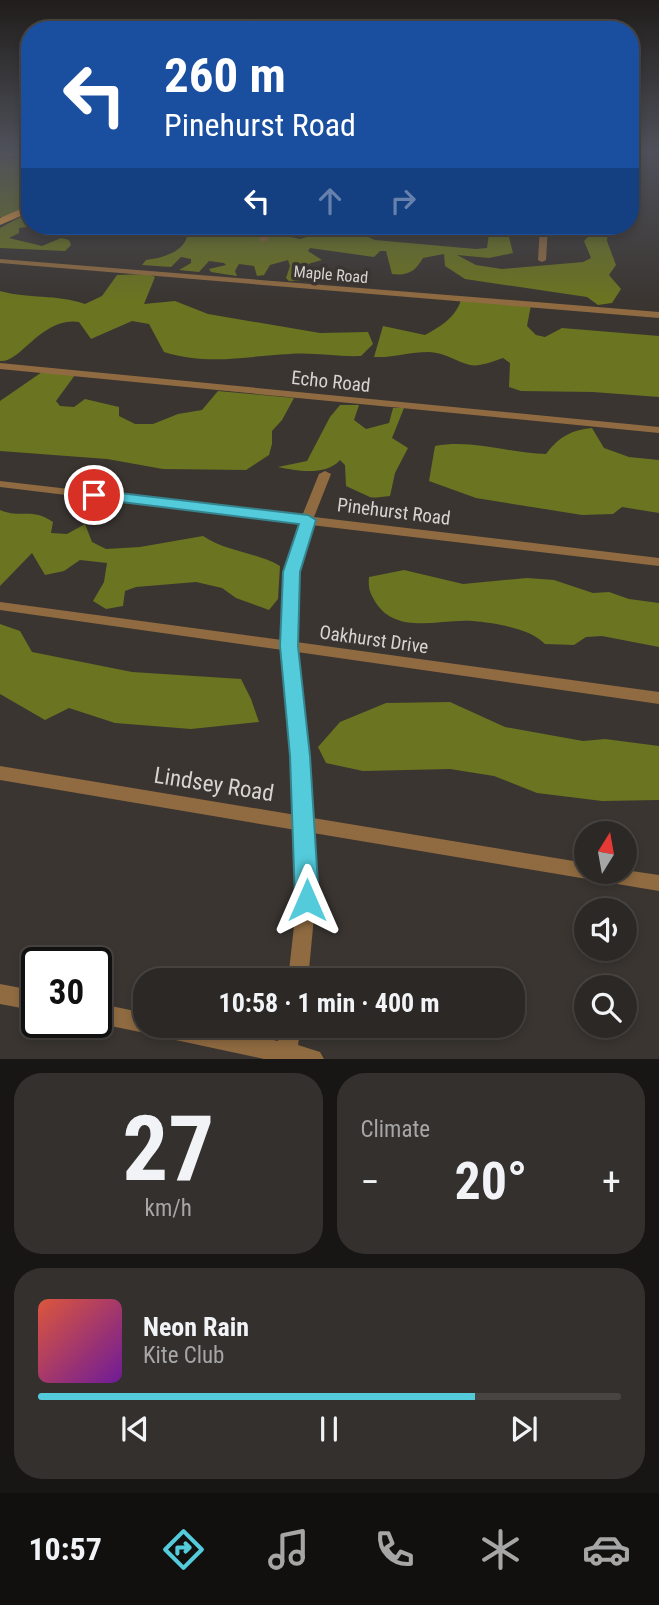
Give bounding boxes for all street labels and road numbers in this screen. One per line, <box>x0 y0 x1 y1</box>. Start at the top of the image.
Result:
street label: Maple Road <box>293 262 369 287</box>
street label: Echo Road <box>290 366 372 397</box>
street label: Pinehurst Road <box>336 493 452 530</box>
street label: Oakhurst Drive <box>318 620 430 659</box>
street label: Lindsey Road <box>152 762 276 807</box>

